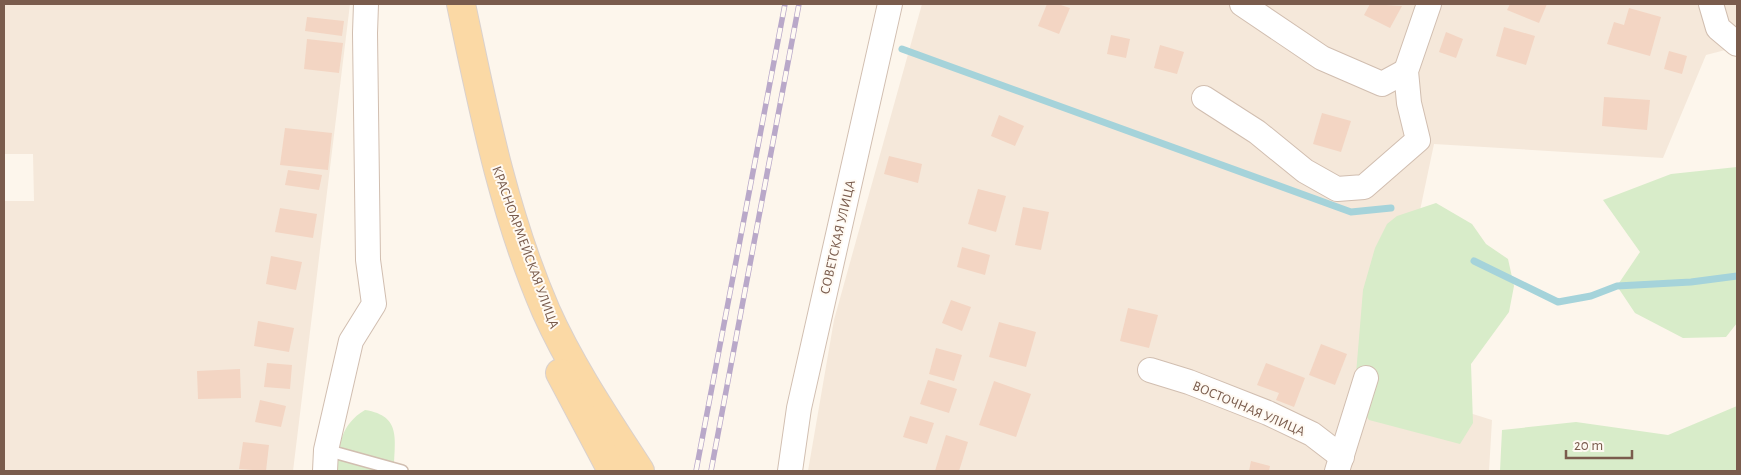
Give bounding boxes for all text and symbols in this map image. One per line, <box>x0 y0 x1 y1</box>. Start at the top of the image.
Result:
street label: КРАСНОАРМЕЙСКАЯ УЛИЦА <box>489 164 562 331</box>
street label: СОВЕТСКАЯ УЛИЦА <box>818 179 858 296</box>
street label: ВОСТОЧНАЯ УЛИЦА <box>1190 379 1307 439</box>
scale bar <box>1566 428 1632 460</box>
text: 20 m <box>1574 438 1603 453</box>

